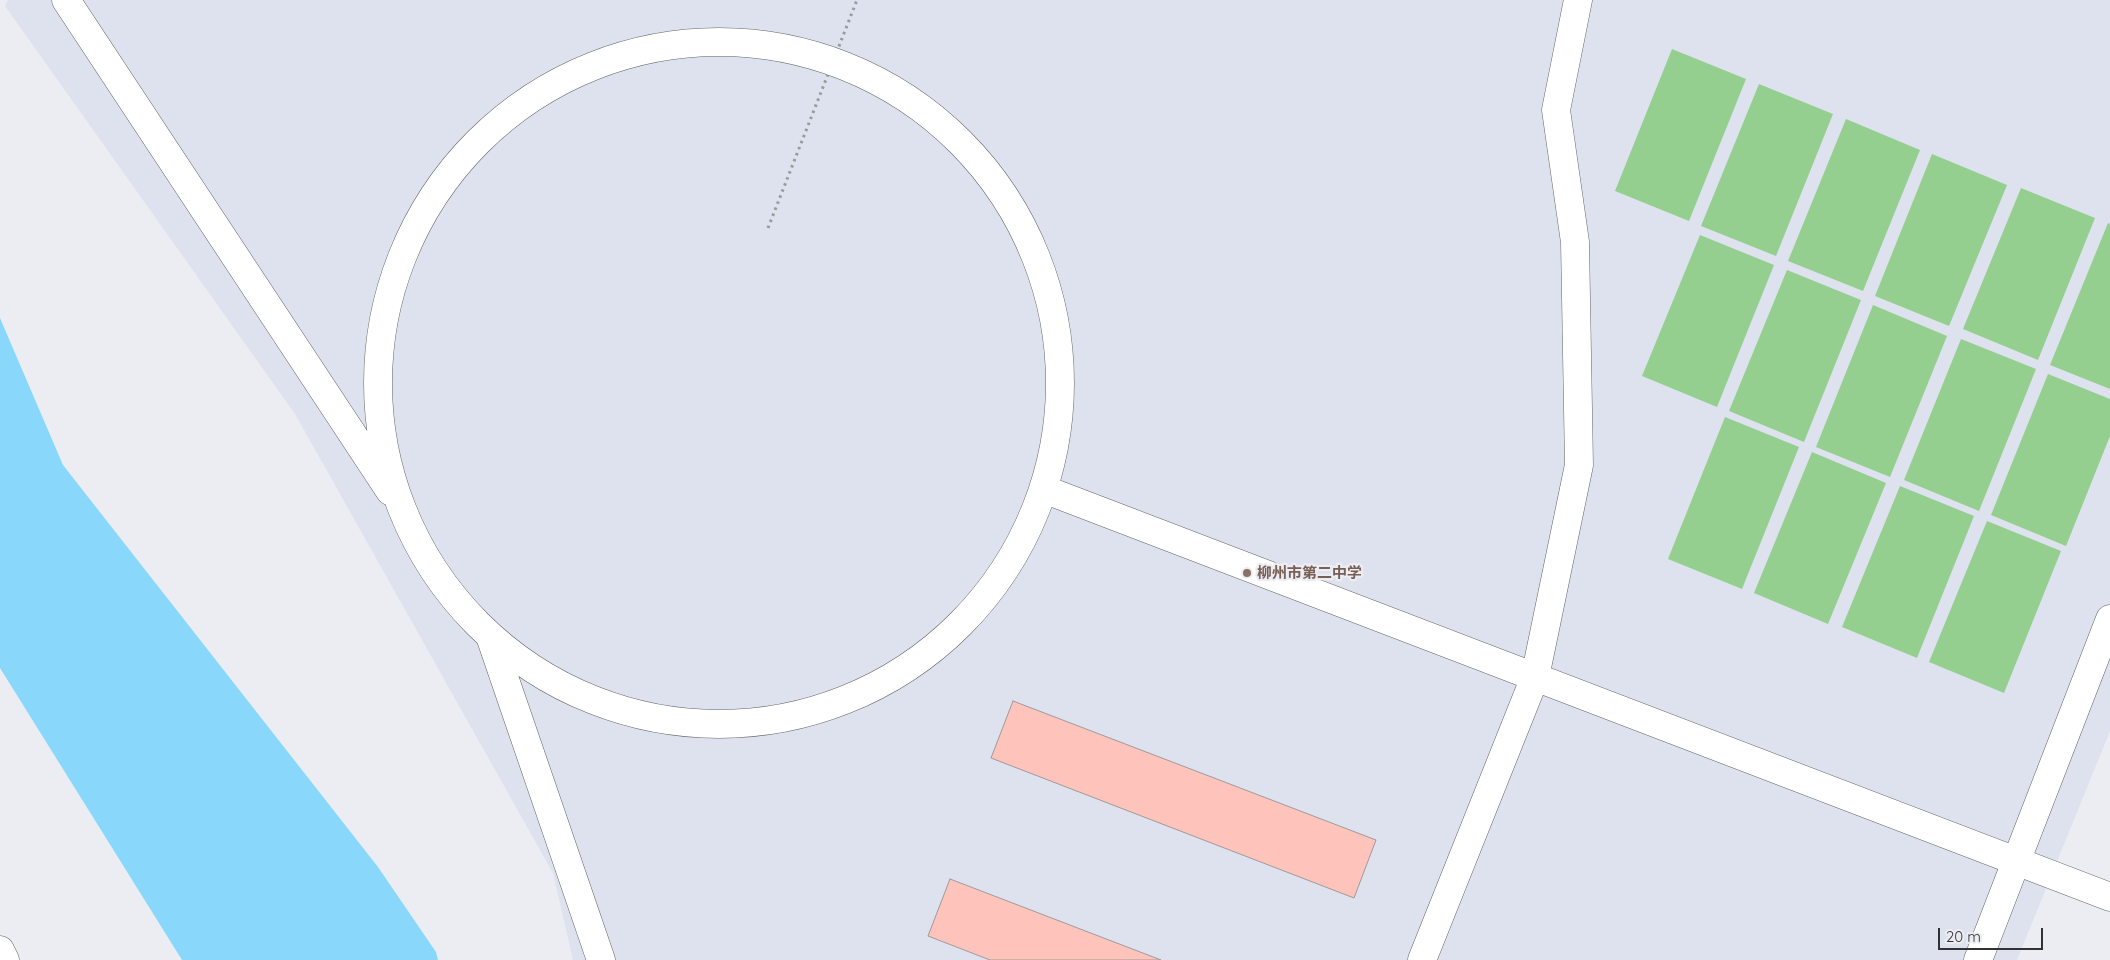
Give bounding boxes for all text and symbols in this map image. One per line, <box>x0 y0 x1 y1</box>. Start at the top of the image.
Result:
place label: 柳州市第二中学 <box>1257 564 1362 582</box>
marker: 柳州市第二中学 <box>1241 567 1253 579</box>
scale bar <box>1940 918 2045 950</box>
text: 20 m <box>1946 927 1981 946</box>

